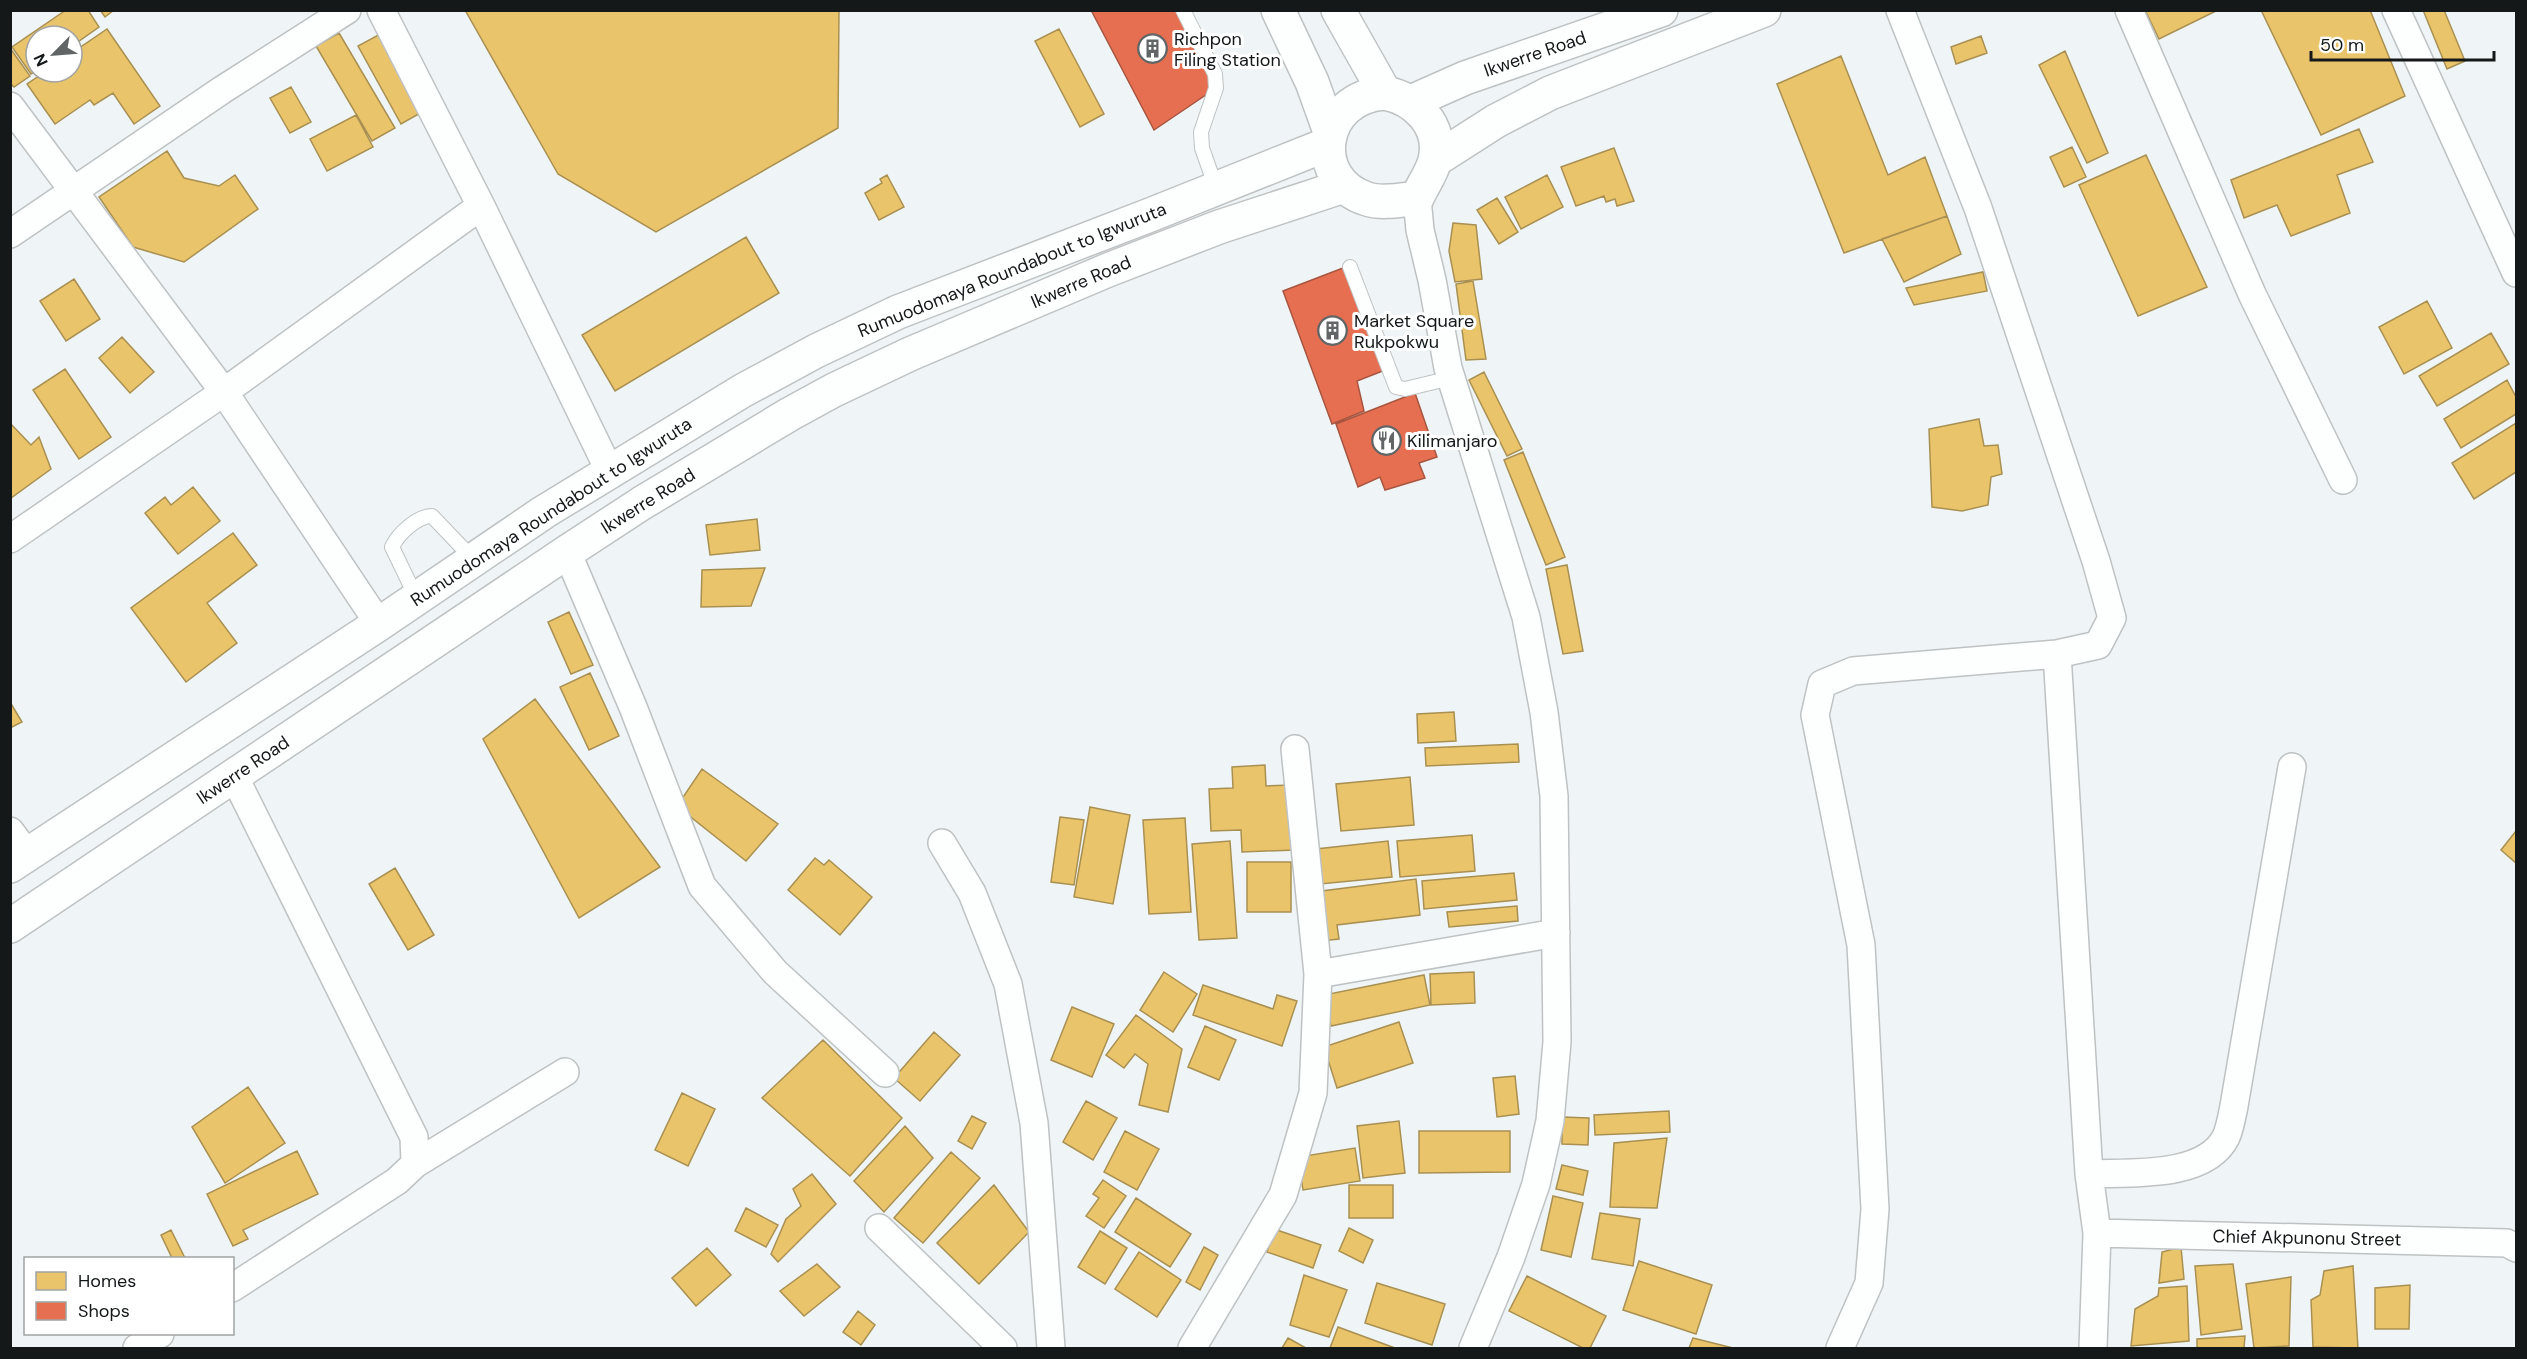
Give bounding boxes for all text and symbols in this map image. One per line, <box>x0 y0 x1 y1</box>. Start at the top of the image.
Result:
north arrow <box>24 24 84 84</box>
scale bar <box>2311 24 2494 62</box>
street label: Ikwerre Road <box>1481 25 1589 83</box>
place label: Richpon Filing Station <box>1174 27 1281 72</box>
building icon: Richpon Filing Station <box>1137 33 1169 65</box>
text: 50 m <box>2320 33 2364 57</box>
text: N <box>29 50 53 70</box>
street label: Rumuodomaya Roundabout to Igwuruta <box>854 197 1170 343</box>
street label: Ikwerre Road <box>1027 250 1135 314</box>
place label: Market Square Rukpokwu <box>1354 309 1474 354</box>
building icon: Market Square Rukpokwu <box>1317 315 1349 347</box>
street label: Rumuodomaya Roundabout to Igwuruta <box>406 412 696 612</box>
restaurant icon: Kilimanjaro <box>1370 425 1402 457</box>
place label: Kilimanjaro <box>1407 429 1498 453</box>
street label: Ikwerre Road <box>596 463 700 539</box>
street label: Ikwerre Road <box>192 730 294 810</box>
street label: Chief Akpunonu Street <box>2212 1224 2402 1252</box>
legend <box>24 1257 234 1335</box>
text: Homes <box>78 1269 136 1293</box>
text: Shops <box>78 1299 130 1323</box>

